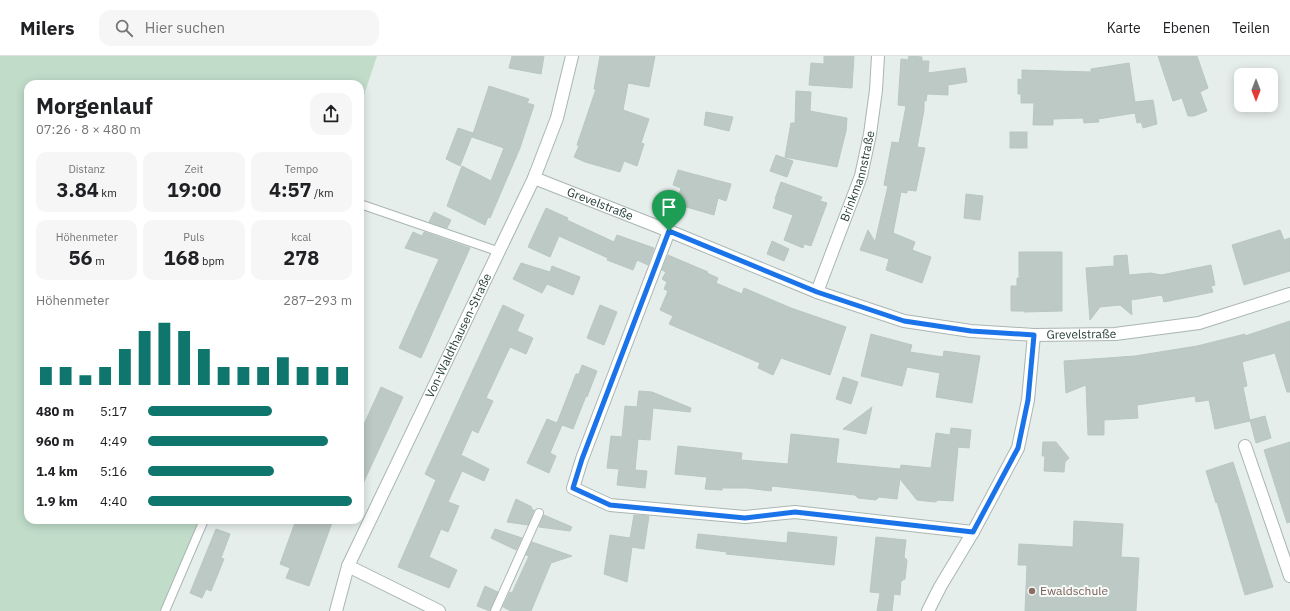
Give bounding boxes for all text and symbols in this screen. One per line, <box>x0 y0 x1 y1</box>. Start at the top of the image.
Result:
search box <box>99 10 379 46</box>
text: Milers <box>20 16 75 40</box>
icon: search <box>113 17 135 39</box>
text: Hier suchen <box>145 18 225 37</box>
text: Karte <box>1107 19 1141 37</box>
text: Ebenen <box>1163 19 1210 37</box>
text: Teilen <box>1232 19 1270 37</box>
north arrow <box>1234 68 1278 112</box>
map controls <box>1234 68 1278 112</box>
text: Morgenlauf <box>36 91 153 120</box>
button: share <box>310 93 352 135</box>
text: 07:26 · 8 × 480 m <box>36 121 141 138</box>
street label: Brinkmannstraße <box>836 129 878 223</box>
text: Distanz <box>68 162 105 176</box>
text: Zeit <box>185 162 203 176</box>
text: Tempo <box>284 162 318 176</box>
text: 3.84 <box>57 176 99 203</box>
text: 19:00 <box>167 176 221 203</box>
text: 4:57 <box>269 176 312 203</box>
street label: Grevelstraße <box>565 184 636 223</box>
text: km <box>99 186 117 200</box>
text: /km <box>312 186 334 200</box>
pin <box>652 190 686 231</box>
icon: arrive <box>658 196 680 218</box>
text: Höhenmeter <box>56 230 118 244</box>
text: Puls <box>183 230 205 244</box>
text: kcal <box>291 230 311 244</box>
text: 56 <box>69 244 93 271</box>
text: 168 <box>164 244 200 271</box>
text: 278 <box>283 244 319 271</box>
text: m <box>93 254 105 268</box>
text: bpm <box>200 254 224 268</box>
street label: Von-Waldthausen-Straße <box>422 270 494 400</box>
text: Höhenmeter <box>36 292 109 309</box>
text: 287–293 m <box>283 292 352 309</box>
street label: Grevelstraße <box>1046 326 1117 342</box>
text: 480 m <box>36 403 74 420</box>
text: 5:17 <box>100 403 127 420</box>
text: 960 m <box>36 433 74 450</box>
text: 4:49 <box>100 433 127 450</box>
text: 1.4 km <box>36 463 78 480</box>
text: 5:16 <box>100 463 127 480</box>
text: 1.9 km <box>36 493 78 510</box>
text: 4:40 <box>100 493 127 510</box>
place label: Ewaldschule <box>1040 583 1109 598</box>
marker: Ewaldschule <box>1027 586 1037 596</box>

